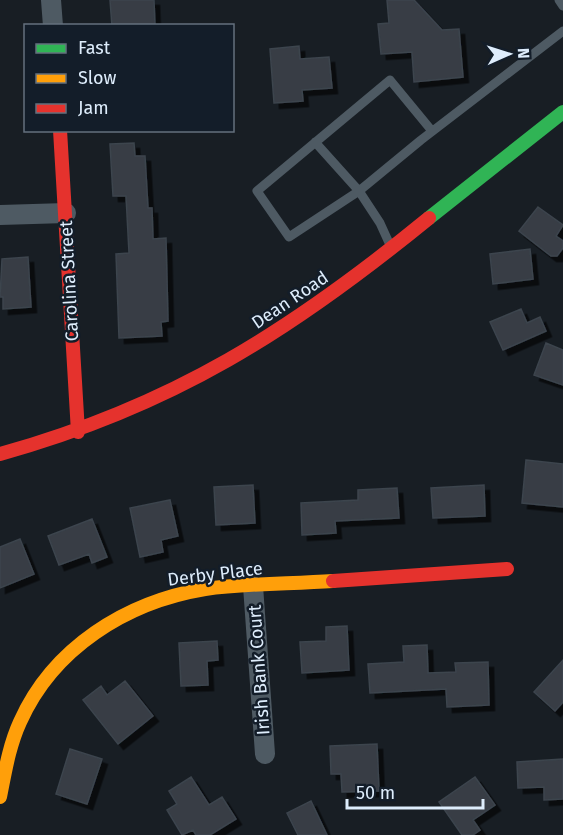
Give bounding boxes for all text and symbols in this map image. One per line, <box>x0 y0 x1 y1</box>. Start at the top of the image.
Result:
legend <box>24 24 234 132</box>
north arrow <box>479 24 539 84</box>
text: Fast <box>78 37 111 59</box>
text: N <box>514 47 533 59</box>
text: Slow <box>78 67 117 89</box>
text: Jam <box>78 97 109 119</box>
street label: Carolina Street <box>55 220 83 342</box>
street label: Dean Road <box>247 266 333 334</box>
street label: Derby Place <box>166 557 264 591</box>
street label: Irish Bank Court <box>243 604 275 736</box>
scale bar <box>347 772 484 810</box>
text: 50 m <box>356 782 395 804</box>

